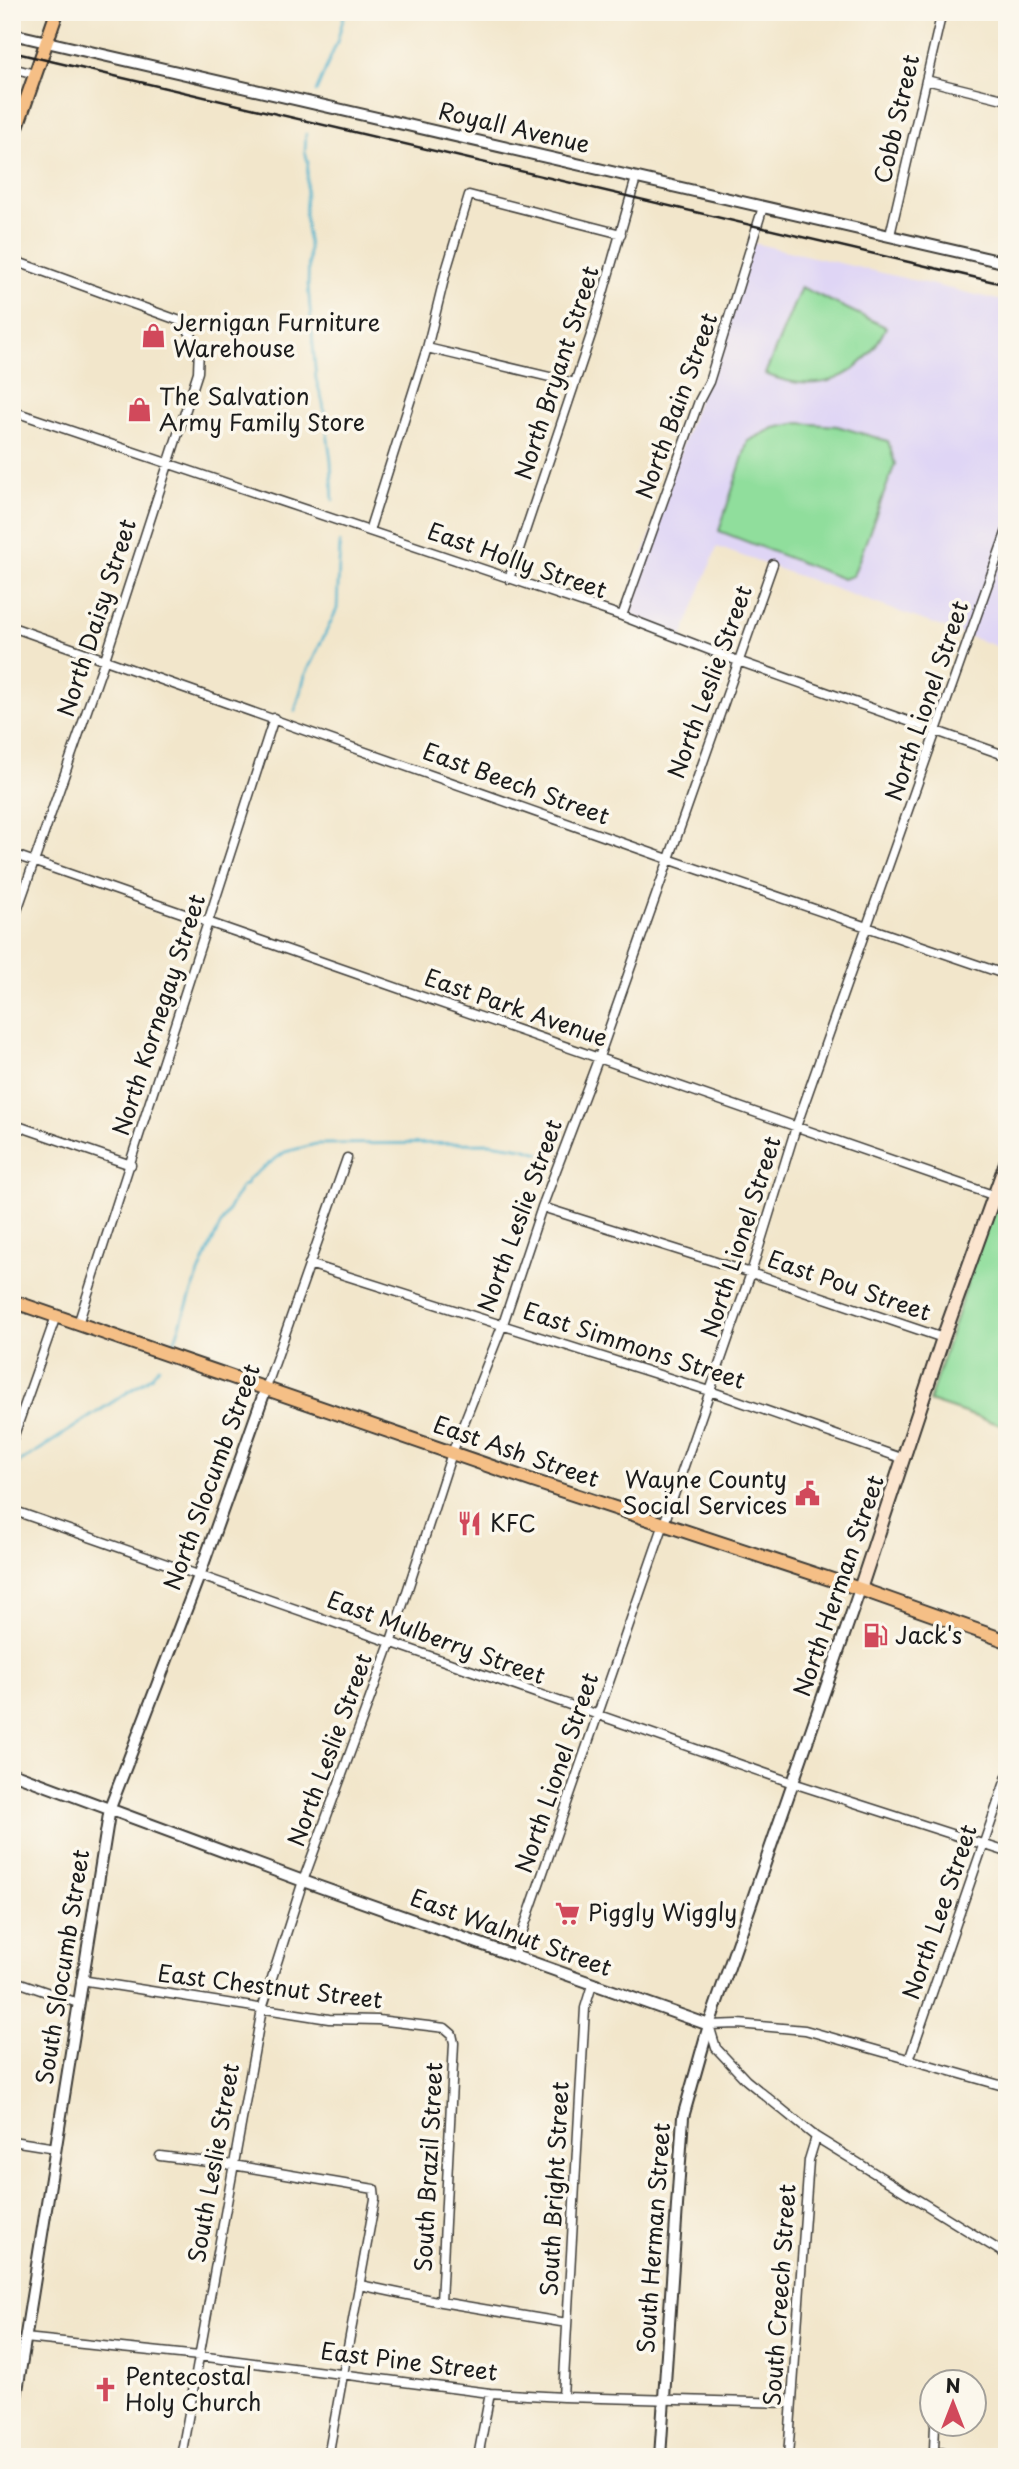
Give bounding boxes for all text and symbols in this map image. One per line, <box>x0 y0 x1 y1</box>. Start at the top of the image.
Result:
street label: Cobb Street <box>864 51 927 186</box>
street label: Royall Avenue <box>435 92 594 161</box>
street label: North Bryant Street <box>504 261 607 484</box>
place label: Jernigan Furniture Warehouse <box>173 304 380 365</box>
street label: North Bain Street <box>626 307 726 504</box>
shop icon: Jernigan Furniture Warehouse <box>139 322 167 350</box>
place label: The Salvation Army Family Store <box>159 378 365 439</box>
shop icon: The Salvation Army Family Store <box>125 396 153 424</box>
street label: East Holly Street <box>423 512 612 607</box>
street label: North Daisy Street <box>47 514 144 721</box>
street label: North Leslie Street <box>657 580 760 783</box>
street label: North Lionel Street <box>875 596 976 805</box>
street label: East Beech Street <box>418 733 615 833</box>
street label: North Kornegay Street <box>102 889 213 1140</box>
street label: East Park Avenue <box>420 959 613 1054</box>
street label: North Leslie Street <box>467 1114 570 1317</box>
street label: North Lionel Street <box>690 1131 789 1342</box>
street label: East Pou Street <box>763 1240 936 1329</box>
street label: East Simmons Street <box>519 1292 750 1397</box>
street label: North Slocumb Street <box>153 1358 268 1595</box>
street label: East Ash Street <box>429 1406 604 1495</box>
place label: Wayne County Social Services <box>622 1461 787 1522</box>
street label: North Herman Street <box>783 1470 892 1701</box>
public building icon: Wayne County Social Services <box>793 1479 821 1507</box>
place label: KFC <box>490 1505 536 1540</box>
restaurant icon: KFC <box>456 1510 484 1538</box>
street label: East Mulberry Street <box>323 1581 550 1692</box>
place label: Jack's <box>895 1617 962 1652</box>
fuel station icon: Jack's <box>861 1622 889 1650</box>
street label: North Leslie Street <box>277 1648 380 1851</box>
street label: North Lionel Street <box>505 1668 606 1877</box>
street label: North Lee Street <box>892 1819 985 2004</box>
street label: South Slocumb Street <box>26 1847 97 2087</box>
street label: East Walnut Street <box>406 1879 617 1984</box>
place label: Piggly Wiggly <box>588 1894 737 1929</box>
supermarket icon: Piggly Wiggly <box>554 1899 582 1927</box>
street label: East Chestnut Street <box>156 1954 385 2017</box>
street label: South Leslie Street <box>178 2060 247 2265</box>
street label: South Brazil Street <box>405 2061 450 2273</box>
street label: South Bright Street <box>530 2081 577 2297</box>
street label: South Herman Street <box>627 2121 678 2354</box>
street label: South Creech Street <box>753 2183 804 2407</box>
street label: East Pine Street <box>319 2332 500 2389</box>
place label: Pentecostal Holy Church <box>125 2358 261 2419</box>
north arrow <box>918 2368 988 2438</box>
text: N <box>945 2371 961 2399</box>
church icon: Pentecostal Holy Church <box>91 2376 119 2404</box>

